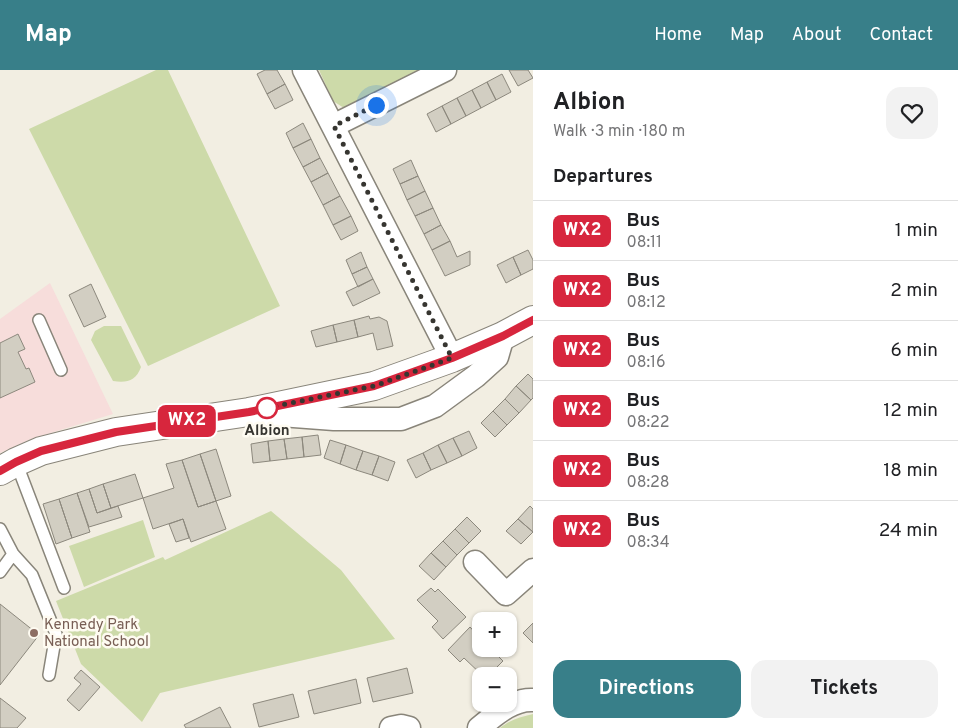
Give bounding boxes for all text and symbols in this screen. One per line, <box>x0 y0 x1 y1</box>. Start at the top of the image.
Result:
text: Map <box>25 20 72 50</box>
text: Home <box>654 24 702 47</box>
text: Map <box>730 24 764 47</box>
text: About <box>792 24 841 47</box>
text: Contact <box>869 24 933 47</box>
button: heart <box>886 87 938 139</box>
text: Albion <box>553 88 625 118</box>
your location <box>364 93 389 118</box>
text: Walk · 3 min · 180 m <box>553 122 685 142</box>
text: Departures <box>553 165 653 189</box>
text: Bus <box>626 209 660 233</box>
text: WX2 <box>563 219 601 242</box>
text: 1 min <box>895 219 938 243</box>
text: 08:11 <box>626 233 662 253</box>
text: Bus <box>626 269 660 293</box>
text: WX2 <box>563 279 601 302</box>
text: 2 min <box>890 279 938 303</box>
text: 08:12 <box>626 293 666 313</box>
text: Bus <box>626 329 660 353</box>
text: WX2 <box>563 339 601 362</box>
text: 6 min <box>891 339 938 363</box>
text: 08:16 <box>626 353 666 373</box>
text: Bus <box>626 389 660 413</box>
marker: Albion <box>256 397 278 419</box>
text: WX2 <box>563 399 601 422</box>
text: 12 min <box>883 399 938 423</box>
line badge: WX2 <box>158 405 216 437</box>
text: WX2 <box>168 409 206 432</box>
text: 08:22 <box>626 413 670 433</box>
place label: Albion <box>244 422 290 441</box>
text: Bus <box>626 449 660 473</box>
text: WX2 <box>563 459 601 482</box>
text: 18 min <box>883 459 938 483</box>
text: 08:28 <box>626 473 670 493</box>
text: Bus <box>626 509 660 533</box>
text: WX2 <box>563 519 601 542</box>
text: 24 min <box>879 519 938 543</box>
text: 08:34 <box>626 533 670 553</box>
map controls <box>472 612 517 712</box>
button: + <box>472 612 517 657</box>
place label: Kennedy Park National School <box>44 616 149 652</box>
marker: Kennedy Park National School <box>28 627 40 639</box>
button: Directions <box>553 660 741 718</box>
button: Tickets <box>751 660 938 718</box>
button: − <box>472 667 517 712</box>

